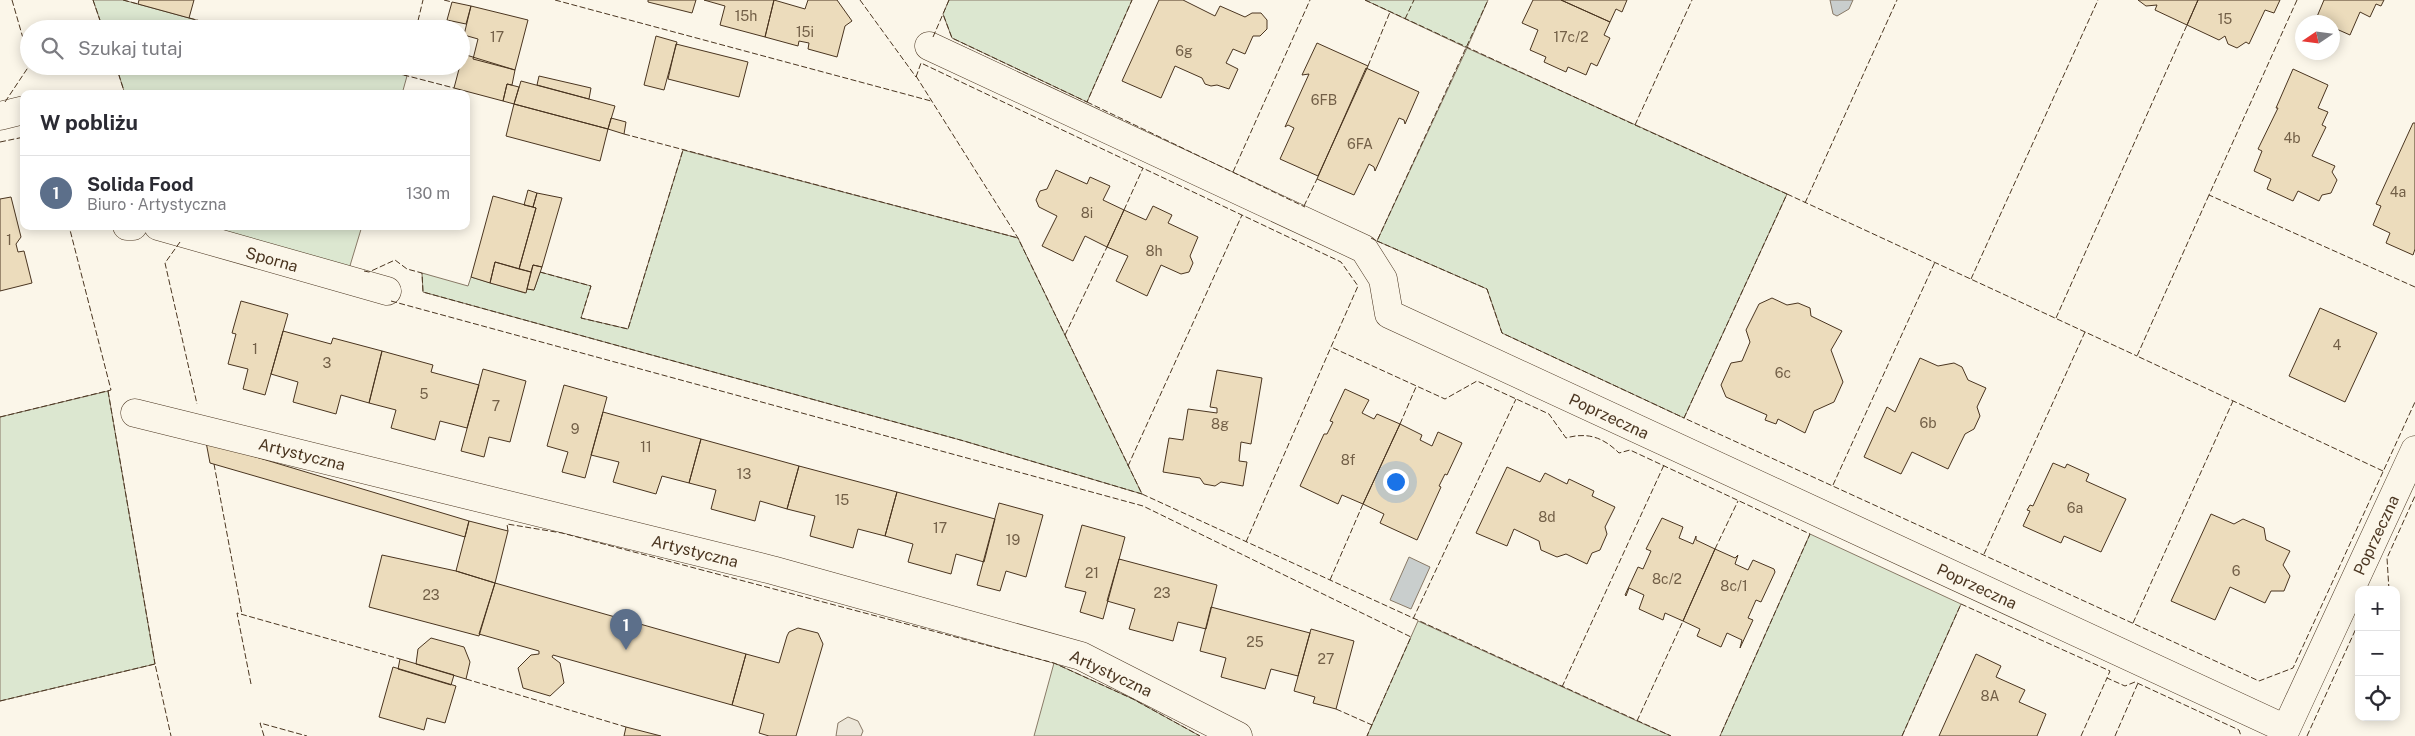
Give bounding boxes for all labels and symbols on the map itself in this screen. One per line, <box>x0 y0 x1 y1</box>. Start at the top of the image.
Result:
house number: 15h <box>735 8 757 24</box>
house number: 15 <box>2218 11 2232 27</box>
north arrow <box>2295 15 2340 60</box>
house number: 15i <box>796 24 814 40</box>
house number: 17 <box>490 29 504 45</box>
house number: 17c/2 <box>1554 29 1588 45</box>
house number: 6g <box>1175 43 1193 59</box>
house number: 6FB <box>1311 92 1337 108</box>
house number: 4b <box>2283 130 2301 146</box>
house number: 6FA <box>1347 136 1373 152</box>
house number: 4a <box>2390 184 2406 200</box>
house number: 8i <box>1081 205 1093 221</box>
house number: 1 <box>6 232 12 248</box>
street label: Sporna <box>243 243 300 276</box>
house number: 8h <box>1145 243 1163 259</box>
house number: 4 <box>2333 337 2342 353</box>
house number: 1 <box>252 341 258 357</box>
house number: 3 <box>323 355 332 371</box>
house number: 6c <box>1775 365 1791 381</box>
house number: 5 <box>420 386 429 402</box>
street label: Poprzeczna <box>1566 390 1652 443</box>
house number: 7 <box>492 398 500 414</box>
house number: 6b <box>1919 415 1937 431</box>
house number: 8g <box>1211 416 1229 432</box>
house number: 9 <box>571 421 580 437</box>
street label: Artystyczna <box>257 435 347 474</box>
house number: 11 <box>640 439 652 455</box>
house number: 8f <box>1341 452 1356 468</box>
house number: 13 <box>737 466 751 482</box>
your location <box>1383 469 1409 495</box>
house number: 15 <box>835 492 849 508</box>
street label: Poprzeczna <box>2350 492 2403 578</box>
house number: 6a <box>2067 500 2083 516</box>
house number: 8d <box>1538 509 1556 525</box>
house number: 17 <box>933 520 947 536</box>
street label: Artystyczna <box>650 532 740 571</box>
house number: 19 <box>1006 532 1020 548</box>
street label: Poprzeczna <box>1934 560 2020 613</box>
house number: 6 <box>2232 563 2241 579</box>
house number: 21 <box>1085 565 1099 581</box>
house number: 8c/2 <box>1652 571 1682 587</box>
house number: 8c/1 <box>1720 578 1748 594</box>
house number: 23 <box>1153 585 1171 601</box>
house number: 23 <box>422 587 440 603</box>
pin: 1 <box>610 609 642 650</box>
house number: 25 <box>1246 634 1264 650</box>
street label: Artystyczna <box>1067 646 1155 701</box>
house number: 27 <box>1318 651 1334 667</box>
house number: 8A <box>1980 688 2000 704</box>

